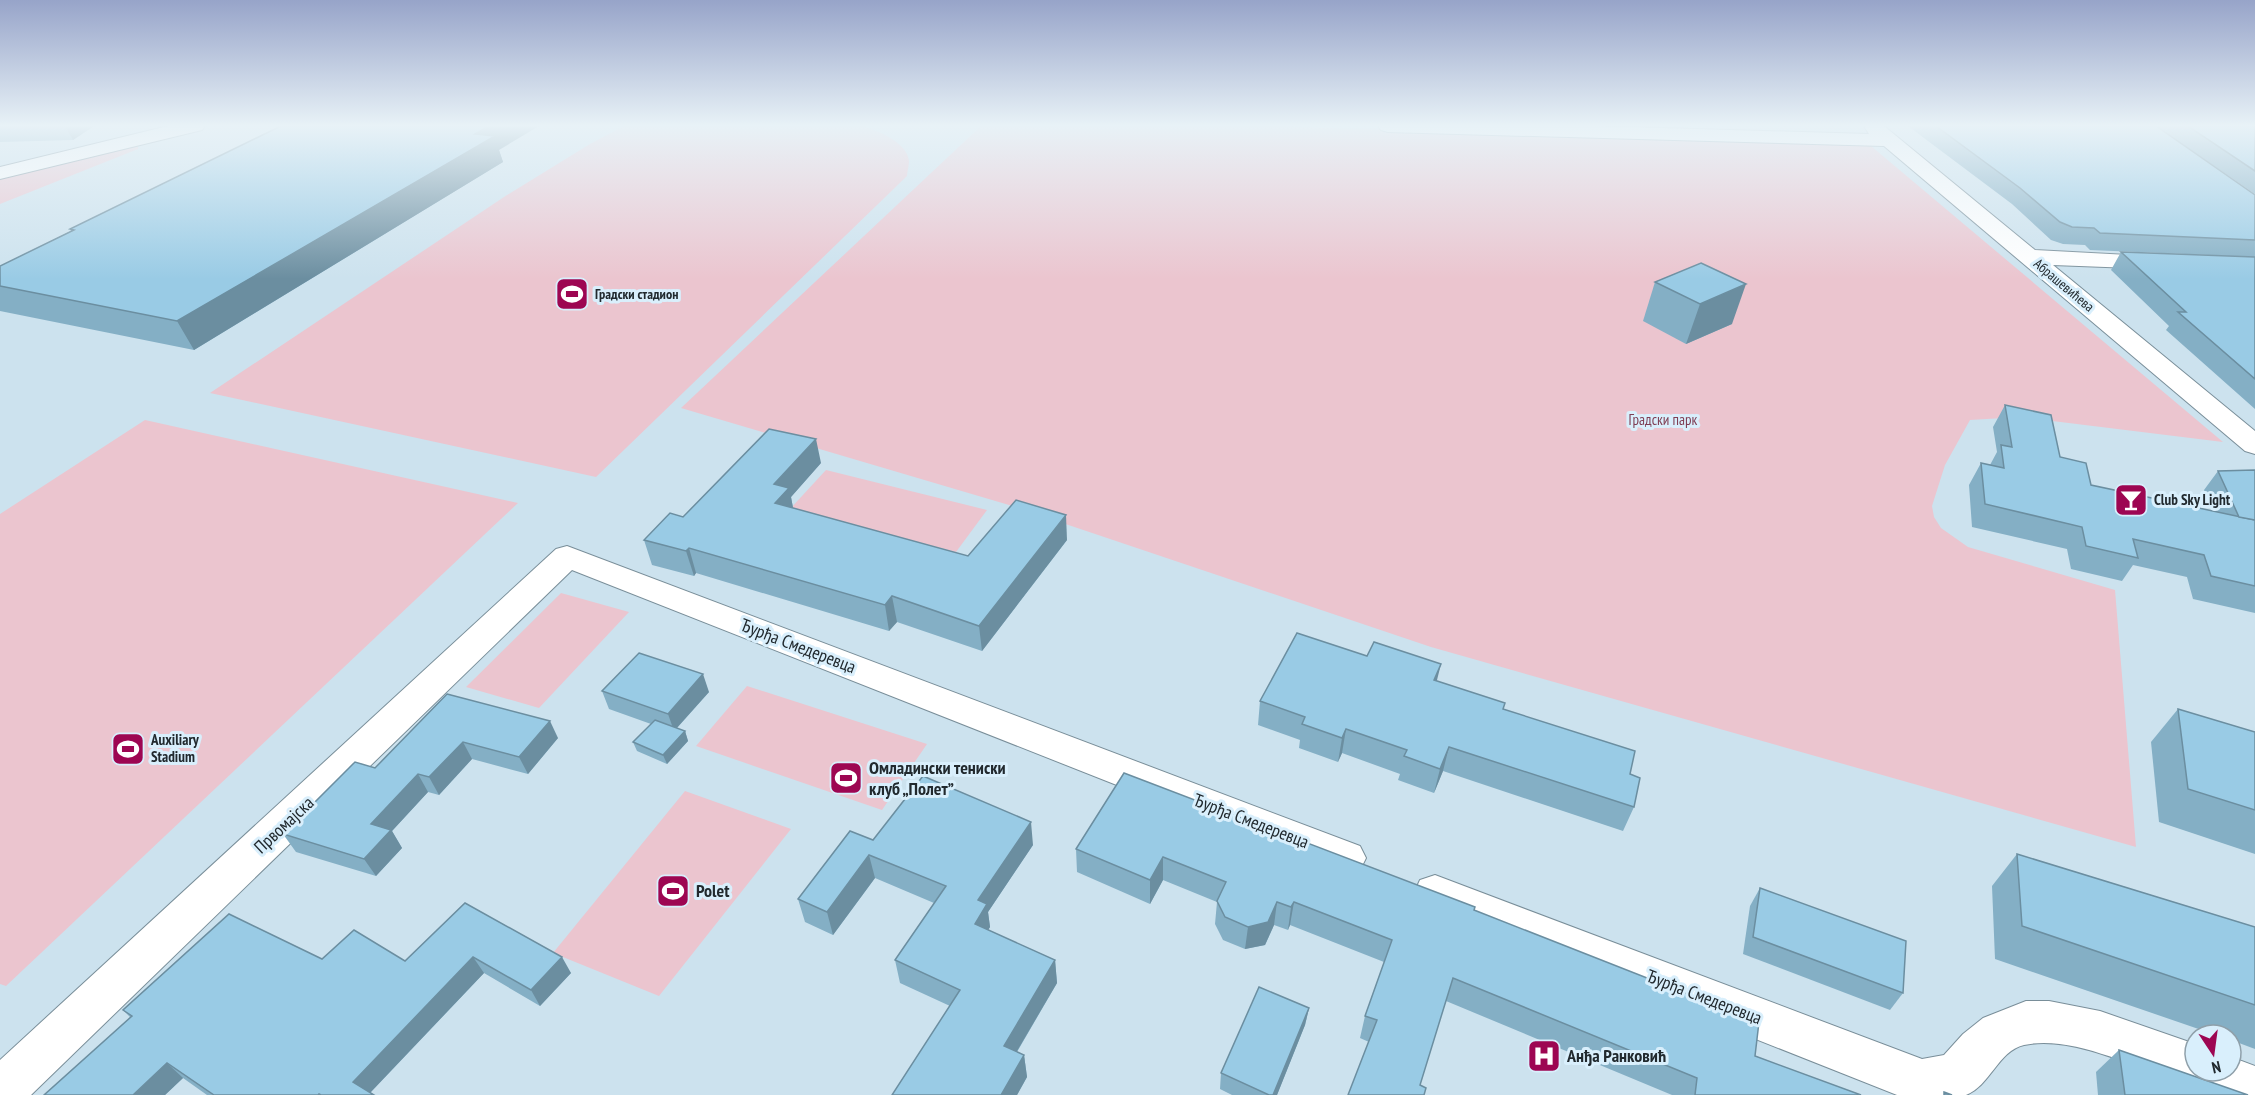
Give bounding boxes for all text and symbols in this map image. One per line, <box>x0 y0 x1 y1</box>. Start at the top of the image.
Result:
street label: Абрашевићева <box>2030 254 2098 316</box>
sports icon: Градски стадион <box>554 276 590 312</box>
place label: Градски стадион <box>595 285 678 303</box>
park label: Градски парк <box>1629 410 1698 429</box>
bar icon: Club Sky Light <box>2113 482 2149 518</box>
place label: Club Sky Light <box>2154 490 2231 509</box>
street label: Ђурђа Смедеревца <box>737 613 859 678</box>
place label: Auxiliary Stadium <box>150 730 200 766</box>
sports icon: Auxiliary Stadium <box>110 731 146 767</box>
place label: Омладински тениски клуб „Полет” <box>869 756 1006 800</box>
sports icon: Омладински тениски клуб „Полет” <box>828 760 864 796</box>
street label: Ђурђа Смедеревца <box>1190 788 1312 853</box>
street label: Првомајска <box>249 791 318 858</box>
sports icon: Polet <box>655 873 691 909</box>
place label: Polet <box>696 879 730 902</box>
street label: Ђурђа Смедеревца <box>1643 964 1765 1029</box>
north arrow <box>2183 1023 2243 1083</box>
hospital icon: Анђа Ранковић <box>1526 1038 1562 1074</box>
place label: Анђа Ранковић <box>1566 1044 1666 1067</box>
text: N <box>2210 1057 2223 1078</box>

